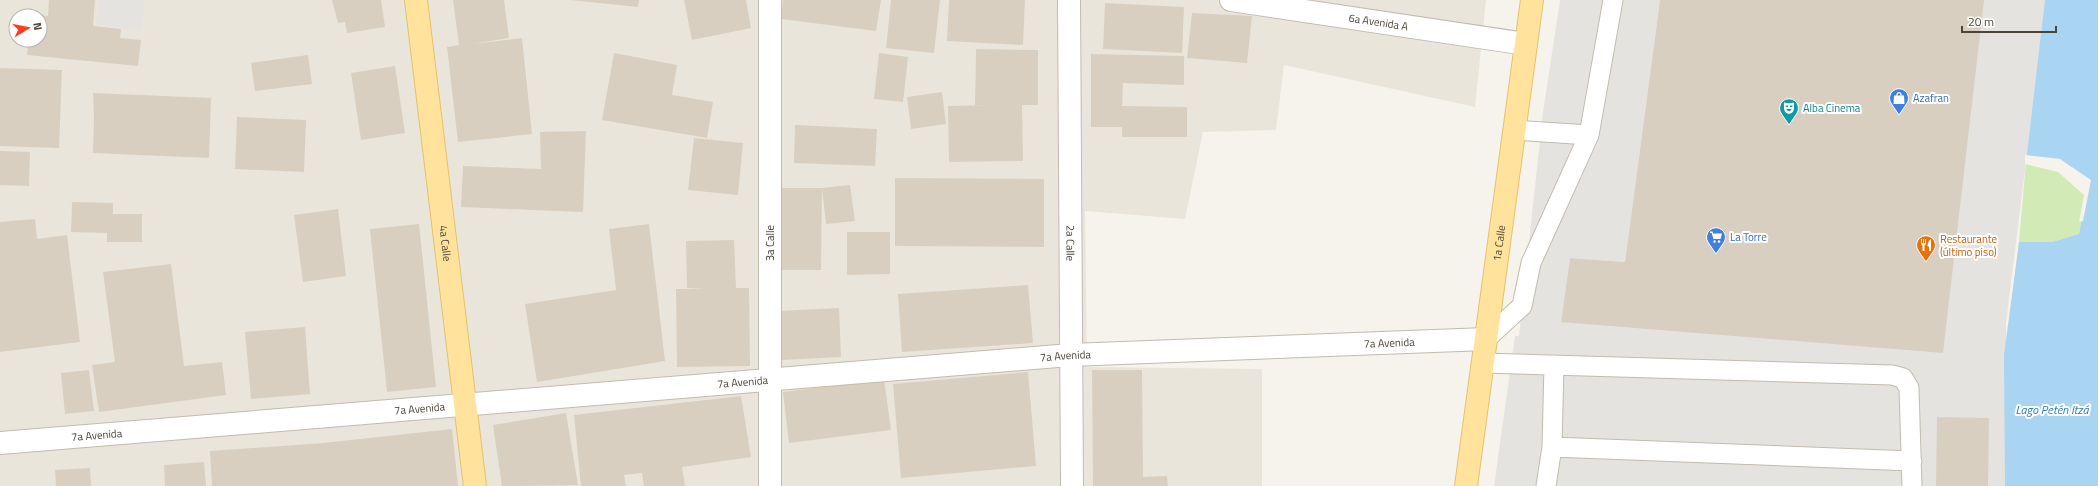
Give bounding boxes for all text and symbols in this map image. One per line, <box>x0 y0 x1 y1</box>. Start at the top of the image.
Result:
north arrow <box>8 8 48 48</box>
scale bar <box>1962 8 2056 34</box>
street label: 6a Avenida A <box>1348 10 1410 34</box>
text: 20 m <box>1968 12 1994 31</box>
text: N <box>29 21 46 31</box>
shop icon: Azafran <box>1888 87 1910 115</box>
place label: Azafran <box>1913 90 1949 106</box>
theatre icon: Alba Cinema <box>1778 97 1800 125</box>
place label: Alba Cinema <box>1803 100 1861 116</box>
street label: 4a Calle <box>435 224 456 263</box>
street label: 3a Calle <box>762 224 778 261</box>
street label: 1a Calle <box>1489 224 1509 262</box>
street label: 2a Calle <box>1062 225 1079 262</box>
supermarket icon: La Torre <box>1705 226 1727 254</box>
place label: La Torre <box>1730 229 1767 245</box>
place label: Restaurante (último piso) <box>1940 231 1998 260</box>
restaurant icon: Restaurante (último piso) <box>1915 234 1937 262</box>
street label: 7a Avenida <box>1363 334 1415 352</box>
street label: 7a Avenida <box>1039 346 1092 365</box>
street label: 7a Avenida <box>716 372 769 392</box>
street label: 7a Avenida <box>394 398 446 419</box>
water label: Lago Petén Itzá <box>2016 400 2089 419</box>
street label: 7a Avenida <box>71 425 123 445</box>

